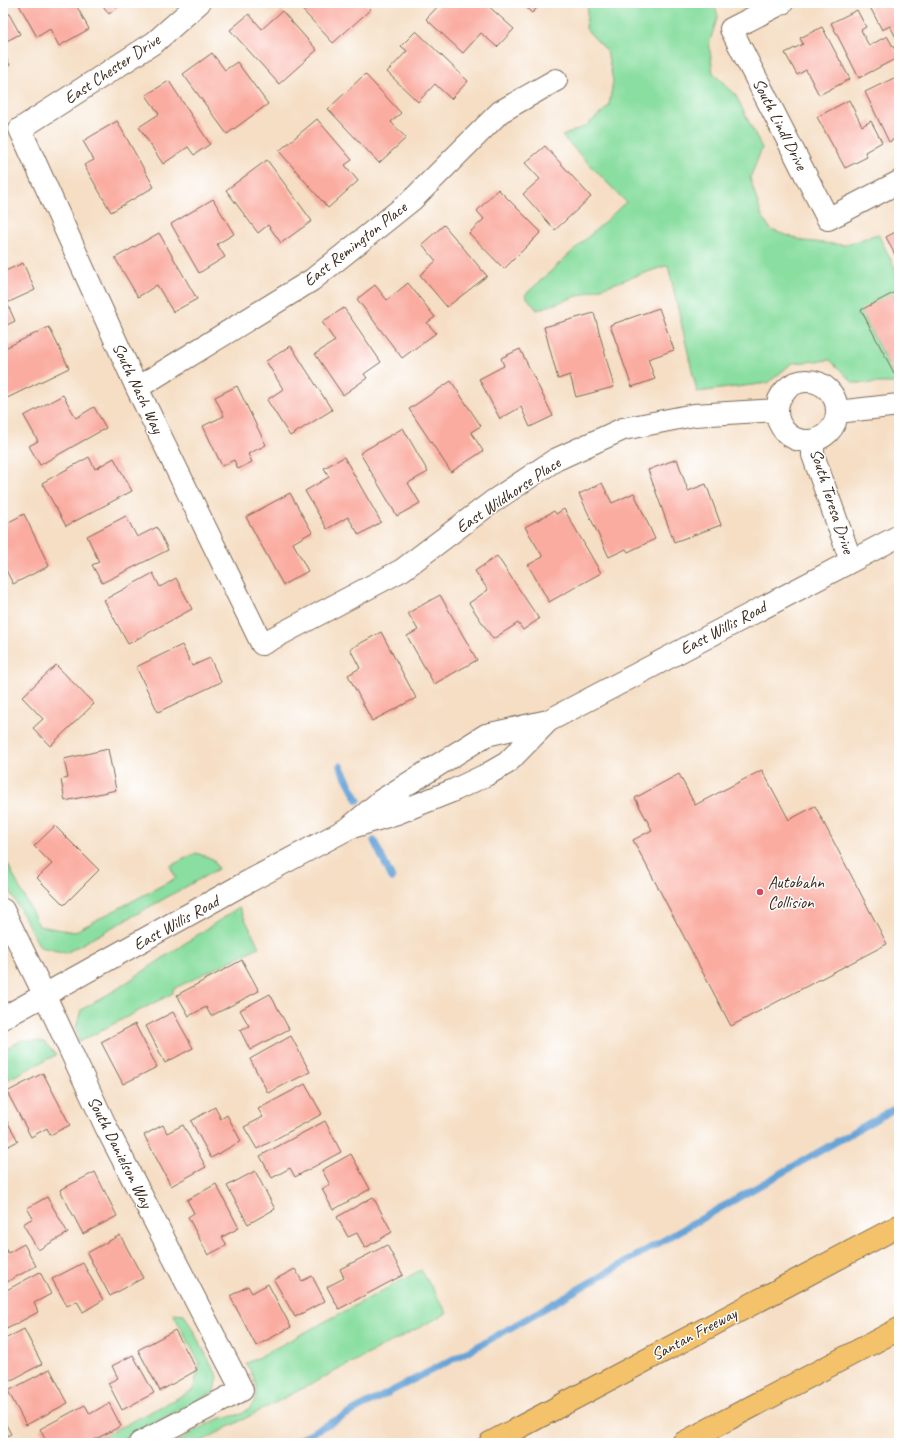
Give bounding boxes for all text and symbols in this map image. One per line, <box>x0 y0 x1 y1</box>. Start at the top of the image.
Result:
street label: East Chester Drive <box>60 28 165 109</box>
street label: South Lindl Drive <box>748 75 813 175</box>
street label: East Remington Place <box>299 196 412 291</box>
street label: South Nash Way <box>108 339 169 438</box>
street label: South Teresa Drive <box>805 446 859 557</box>
street label: East Wildhorse Place <box>452 451 566 538</box>
street label: East Willis Road <box>676 595 772 659</box>
place label: Autobahn Collision <box>768 872 825 913</box>
marker: Autobahn Collision <box>755 887 765 897</box>
street label: East Willis Road <box>130 890 225 955</box>
street label: South Danielson Way <box>83 1093 158 1212</box>
street label: Santan Freeway <box>648 1302 741 1365</box>

